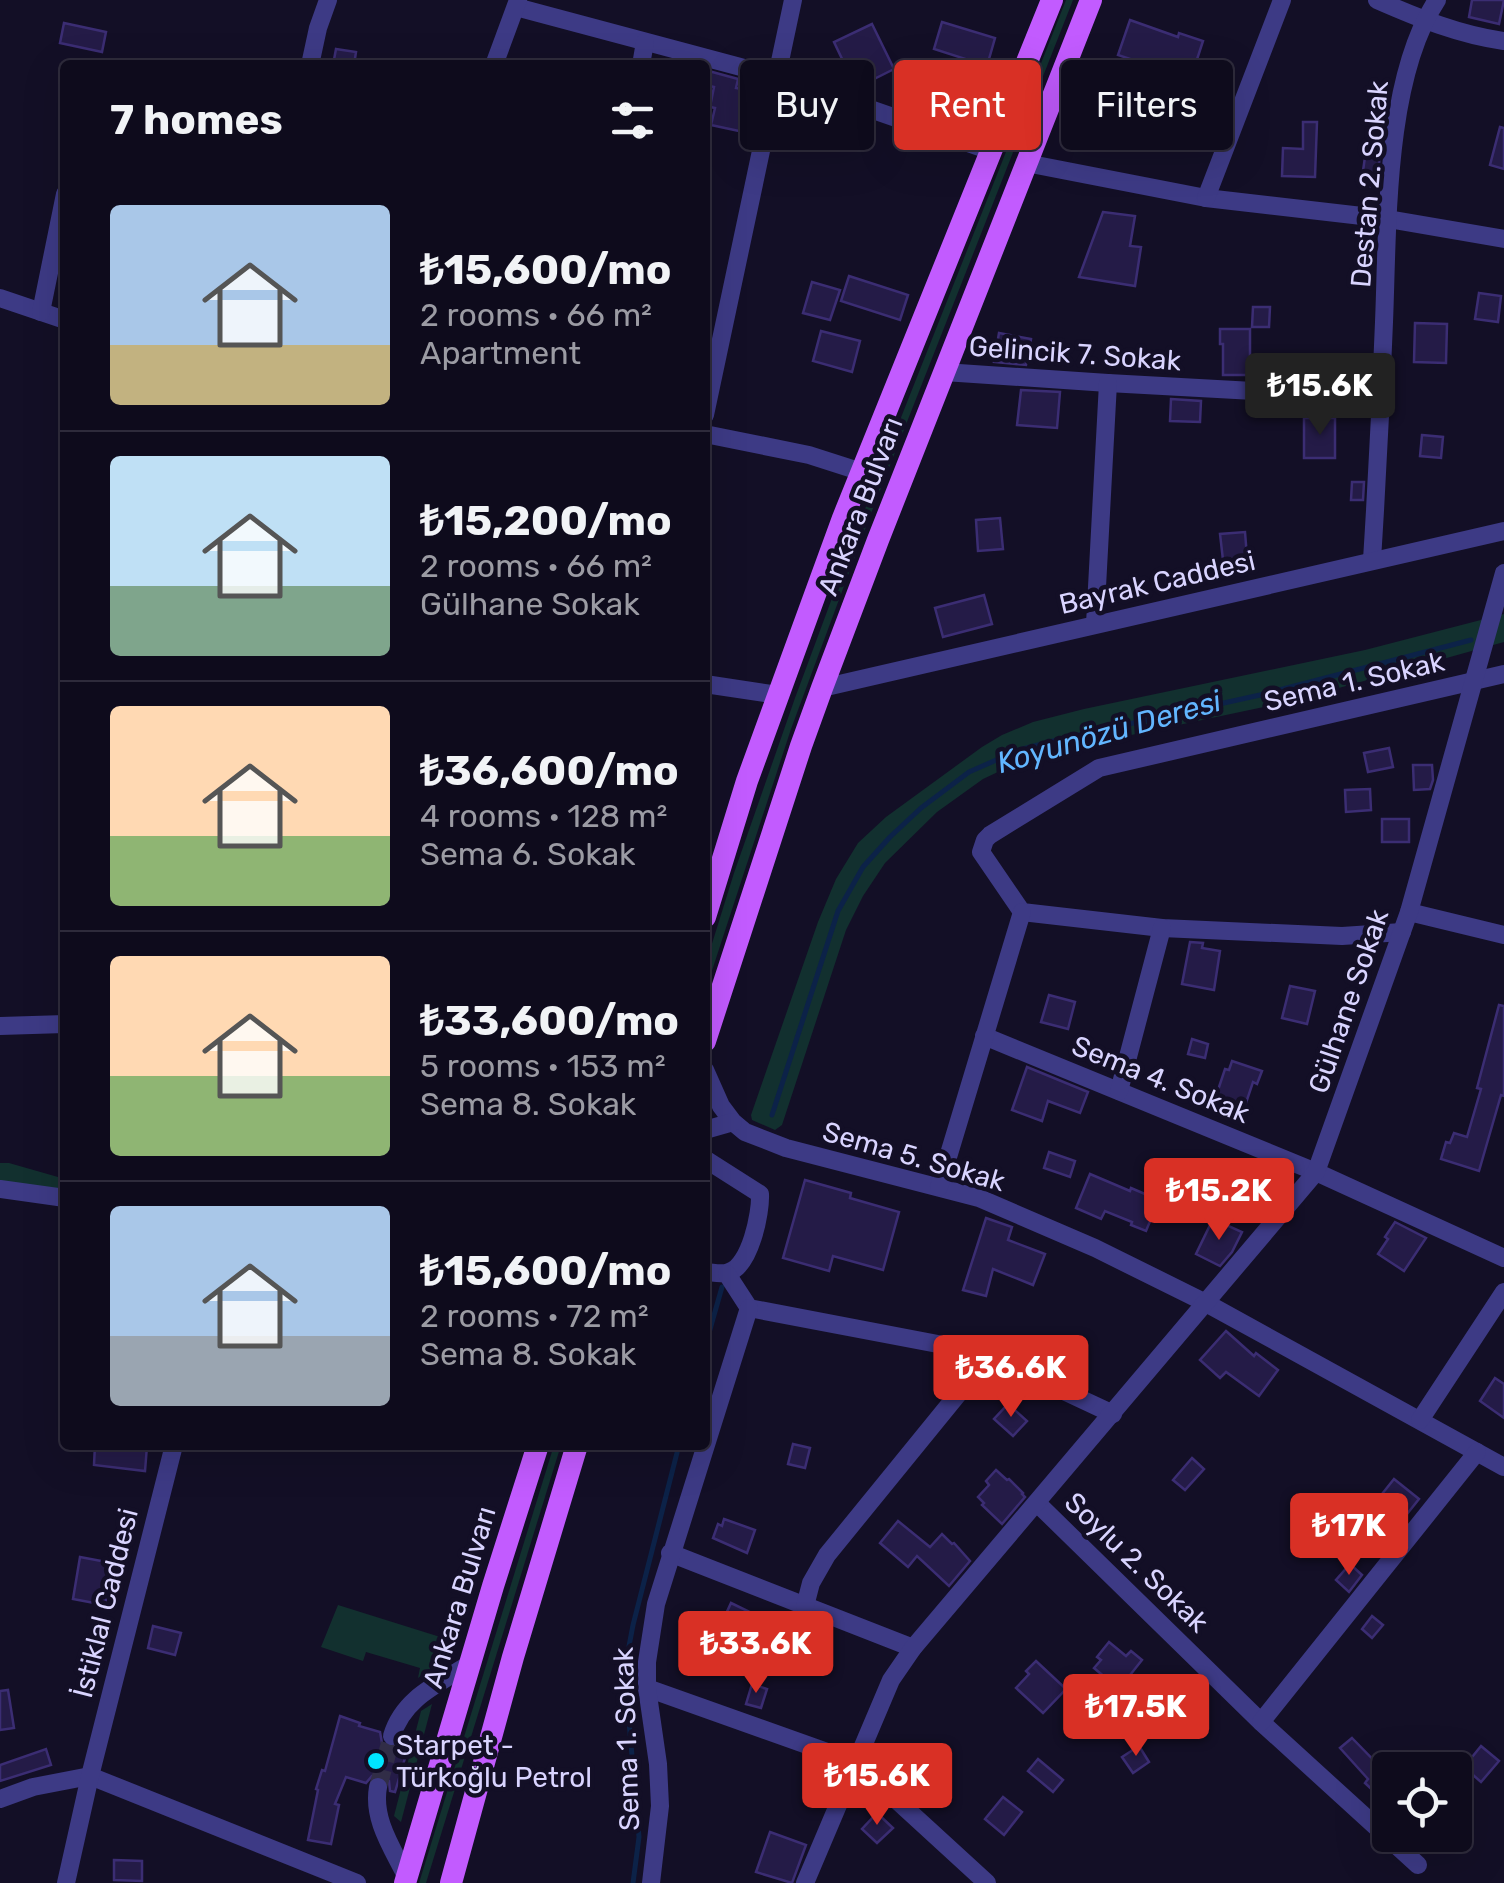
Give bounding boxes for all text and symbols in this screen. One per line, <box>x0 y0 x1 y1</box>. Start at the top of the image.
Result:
chip: Buy <box>740 60 874 150</box>
chip: Rent <box>894 60 1041 150</box>
chip: Filters <box>1061 60 1233 150</box>
street label: Destan 2. Sokak <box>1344 79 1395 289</box>
icon: filters <box>605 93 660 148</box>
text: 7 homes <box>110 95 283 145</box>
icon: home <box>190 245 310 365</box>
text: ₺15,600/mo <box>420 245 672 295</box>
text: 2 rooms · 66 m² <box>420 296 652 334</box>
street label: Gelincik 7. Sokak <box>968 330 1183 377</box>
text: Apartment <box>420 334 581 372</box>
pin: ₺15.6K <box>1239 353 1401 438</box>
text: ₺15.6K <box>1267 366 1373 404</box>
street label: Ankara Bulvarı <box>811 412 910 600</box>
icon: home <box>190 496 310 616</box>
text: ₺15,200/mo <box>420 496 672 546</box>
street label: Bayrak Caddesi <box>1056 544 1258 621</box>
text: 2 rooms · 66 m² <box>420 547 652 585</box>
text: Gülhane Sokak <box>420 585 640 623</box>
street label: Sema 1. Sokak <box>1261 645 1448 718</box>
water label: Koyunözü Deresi <box>993 683 1226 781</box>
icon: home <box>190 746 310 866</box>
text: ₺36,600/mo <box>420 746 679 796</box>
text: 4 rooms · 128 m² <box>420 797 667 835</box>
text: Sema 6. Sokak <box>420 835 636 873</box>
street label: Gülhane Sokak <box>1302 904 1396 1097</box>
icon: home <box>190 996 310 1116</box>
text: ₺33,600/mo <box>420 996 679 1046</box>
street label: Sema 4. Sokak <box>1067 1029 1255 1130</box>
text: 5 rooms · 153 m² <box>420 1047 666 1085</box>
text: Sema 8. Sokak <box>420 1085 636 1123</box>
street label: Sema 5. Sokak <box>819 1115 1009 1198</box>
pin: ₺15.2K <box>1138 1158 1300 1243</box>
text: ₺15.2K <box>1166 1171 1272 1209</box>
icon: home <box>190 1246 310 1366</box>
text: ₺15,600/mo <box>420 1246 672 1296</box>
text: 2 rooms · 72 m² <box>420 1297 649 1335</box>
text: Sema 8. Sokak <box>420 1335 636 1373</box>
pin: ₺36.6K <box>930 1335 1092 1420</box>
text: ₺36.6K <box>955 1348 1067 1386</box>
street label: Soylu 2. Sokak <box>1058 1486 1216 1639</box>
pin: ₺17K <box>1290 1493 1408 1578</box>
street label: Ankara Bulvarı <box>416 1502 503 1692</box>
street label: İstiklal Caddesi <box>66 1505 145 1701</box>
text: ₺17K <box>1312 1506 1386 1544</box>
pin: ₺33.6K <box>675 1611 837 1696</box>
text: ₺33.6K <box>700 1624 812 1662</box>
street label: Sema 1. Sokak <box>607 1646 646 1831</box>
pin: ₺17.5K <box>1055 1674 1217 1759</box>
text: ₺17.5K <box>1085 1687 1187 1725</box>
place label: Starpet - Türkoğlu Petrol <box>396 1729 592 1794</box>
pin: ₺15.6K <box>796 1743 958 1828</box>
marker: Starpet - Türkoğlu Petrol <box>365 1750 387 1772</box>
map controls <box>1372 1752 1472 1852</box>
button: locate <box>1372 1752 1472 1852</box>
text: ₺15.6K <box>824 1756 930 1794</box>

